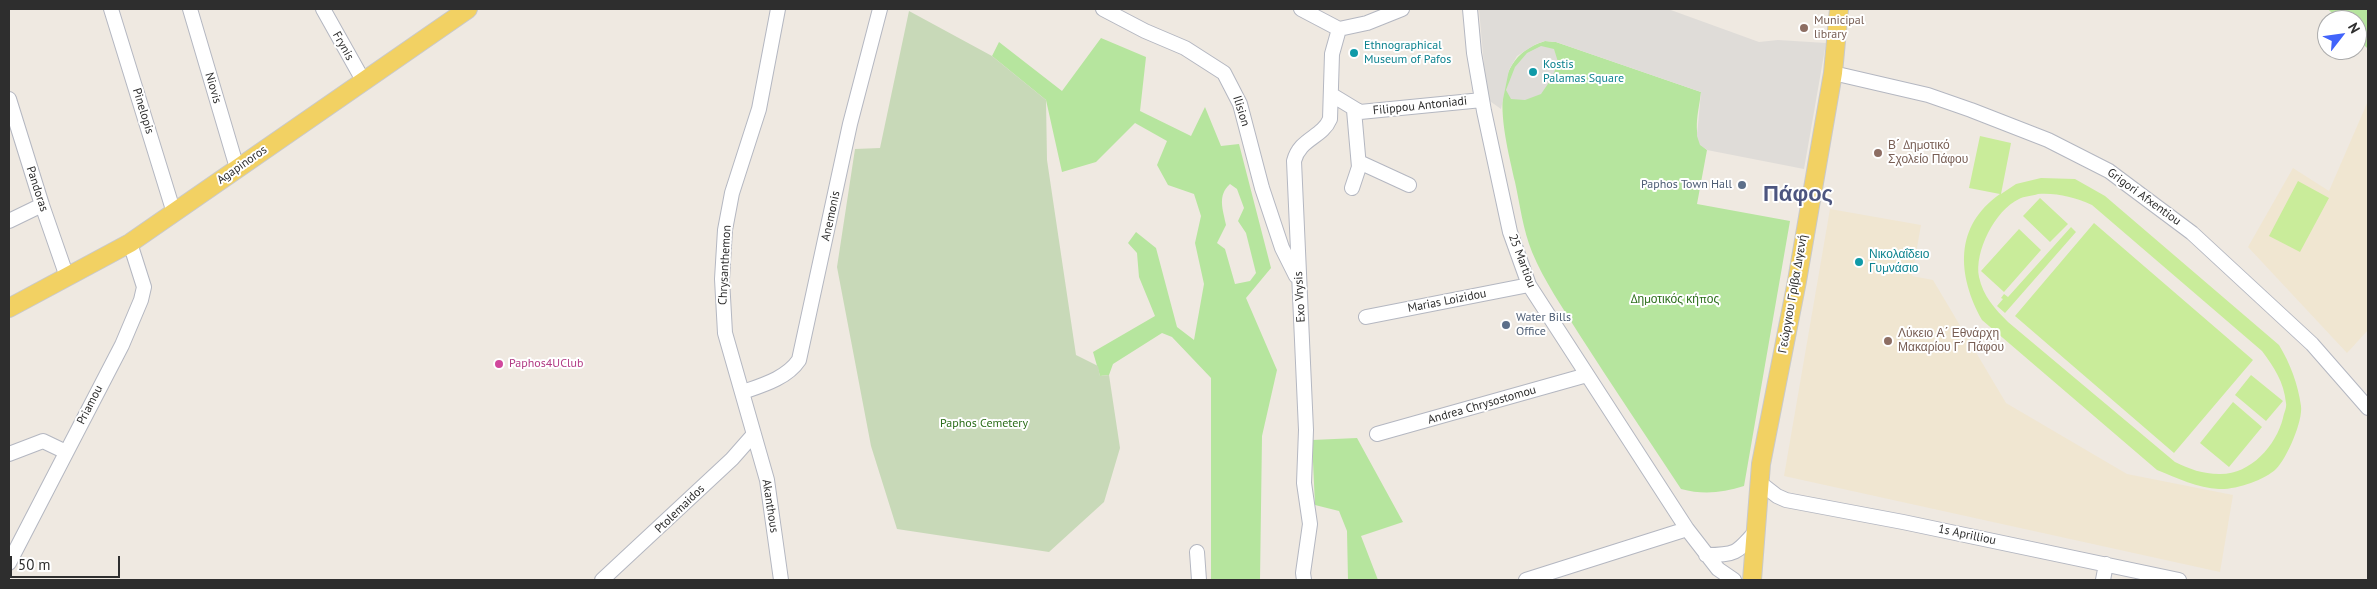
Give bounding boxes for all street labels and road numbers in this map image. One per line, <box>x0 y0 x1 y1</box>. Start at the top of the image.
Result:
street label: Frynis <box>329 29 357 63</box>
street label: Niovis <box>202 71 224 105</box>
street label: Pinelopis <box>129 86 157 136</box>
street label: Ilision <box>1230 94 1252 128</box>
street label: Filippou Antoniadi <box>1372 94 1468 118</box>
street label: Agapinoros <box>214 143 270 187</box>
street label: Pandoras <box>23 165 51 213</box>
street label: Grigori Afxentiou <box>2104 165 2184 229</box>
street label: Anemonis <box>819 190 843 242</box>
street label: Chrysanthemon <box>716 225 734 305</box>
street label: 25 Martiou <box>1505 232 1539 290</box>
street label: Γεώργιου Γρίβα Διγενή <box>1775 234 1811 354</box>
street label: Exo Vrysis <box>1291 271 1309 323</box>
street label: Marias Loizidou <box>1406 286 1488 316</box>
street label: Priamou <box>74 383 106 427</box>
street label: Andrea Chrysostomou <box>1426 383 1538 427</box>
street label: Akanthous <box>759 478 781 534</box>
street label: Ptolemaidos <box>652 482 708 536</box>
street label: 1s Aprilliou <box>1937 522 1997 548</box>

